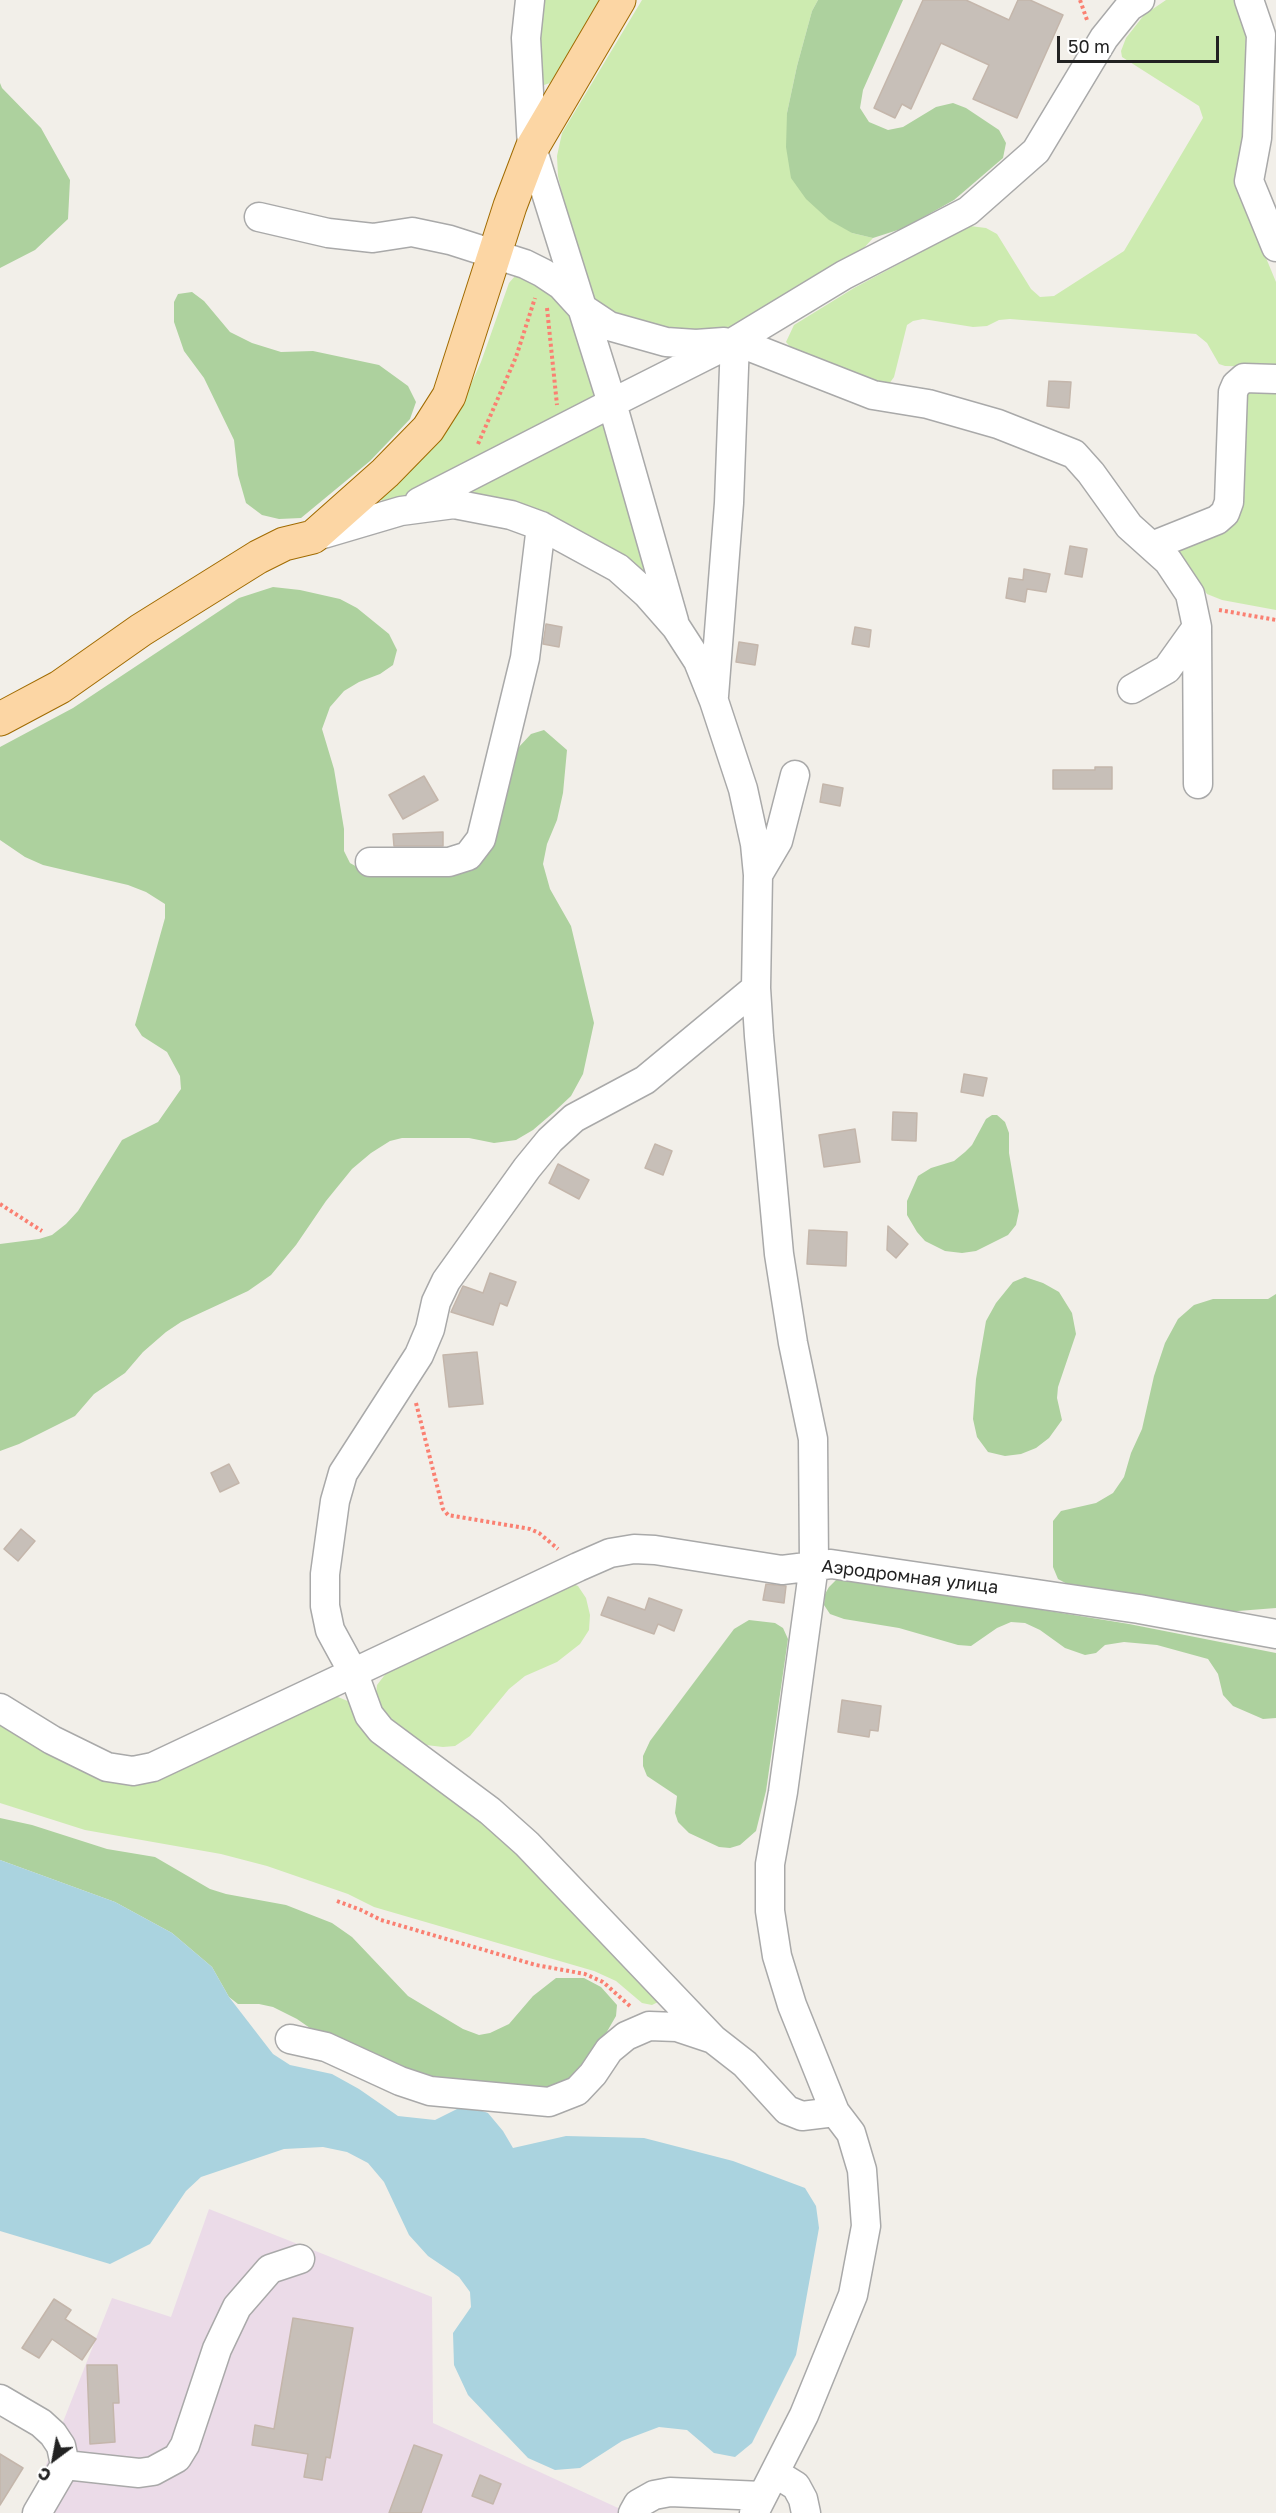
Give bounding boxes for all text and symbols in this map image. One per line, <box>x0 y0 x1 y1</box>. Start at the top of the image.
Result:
scale bar <box>1060 24 1222 62</box>
text: 50 m <box>1068 35 1110 57</box>
street label: Аэродромная улица <box>820 1555 1000 1599</box>
north arrow <box>24 2429 84 2489</box>
text: С <box>34 2463 55 2486</box>

